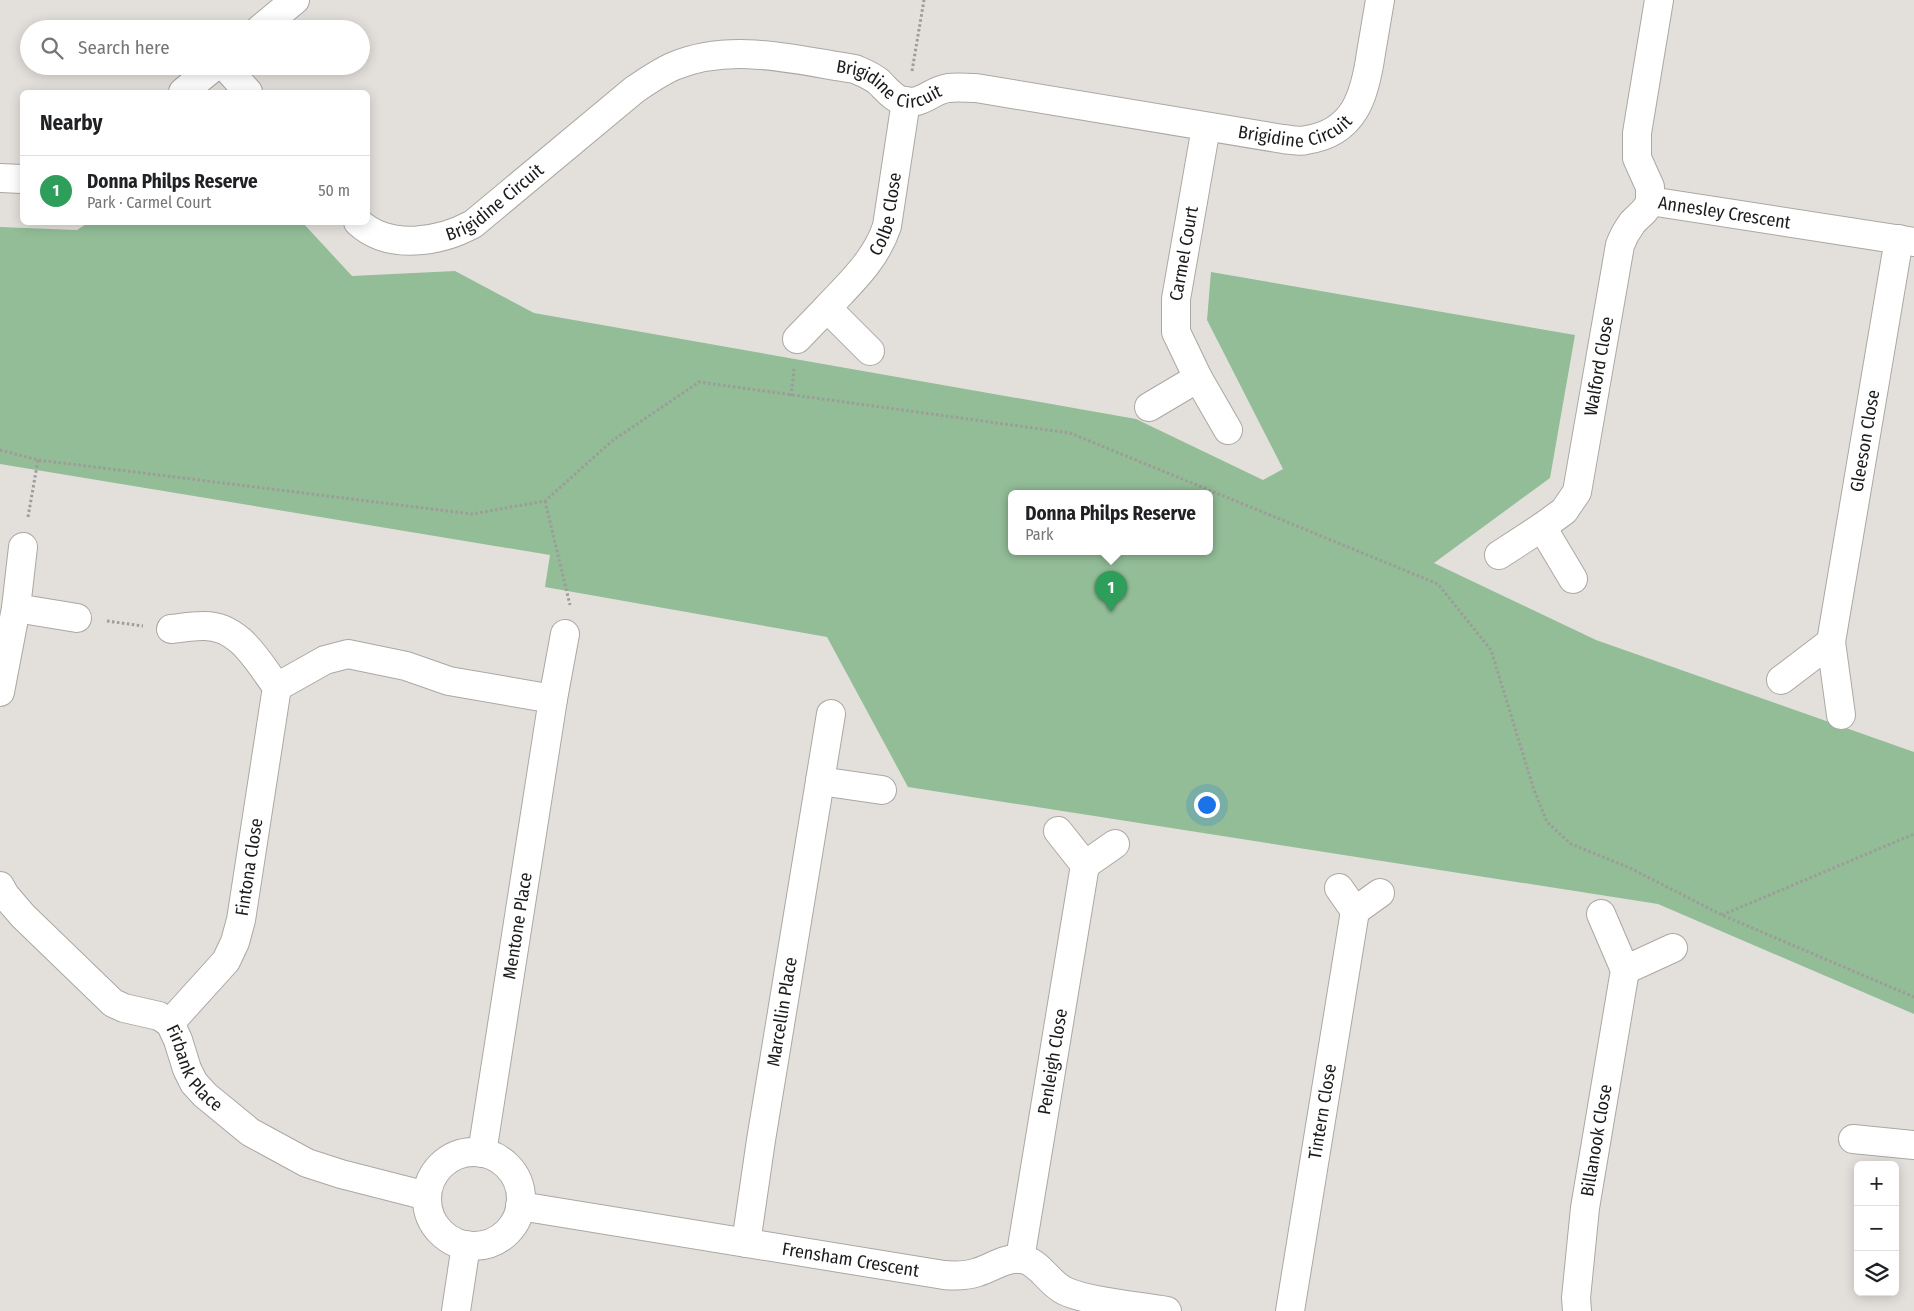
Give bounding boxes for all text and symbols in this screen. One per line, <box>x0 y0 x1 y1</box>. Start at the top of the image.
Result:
search box <box>20 20 370 75</box>
icon: search <box>38 34 66 62</box>
text: Search here <box>78 36 170 59</box>
street label: Brigidine Circuit <box>835 55 945 113</box>
text: Nearby <box>40 110 102 136</box>
street label: Brigidine Circuit <box>1237 111 1357 152</box>
street label: Brigidine Circuit <box>443 159 548 246</box>
text: Donna Philps Reserve <box>87 170 258 193</box>
street label: Colbe Close <box>864 171 906 260</box>
text: 1 <box>53 181 59 200</box>
text: 50 m <box>318 181 350 200</box>
street label: Annesley Crescent <box>1657 191 1792 234</box>
text: Park · Carmel Court <box>87 193 211 212</box>
street label: Carmel Court <box>1165 205 1203 303</box>
street label: Walford Close <box>1579 315 1618 418</box>
street label: Gleeson Close <box>1845 388 1884 494</box>
popup <box>1008 490 1213 555</box>
text: Donna Philps Reserve <box>1025 502 1196 525</box>
text: Park <box>1025 525 1054 544</box>
pin: 1 <box>1095 571 1127 612</box>
your location <box>1194 792 1220 818</box>
street label: Fintona Close <box>231 816 268 917</box>
street label: Mentone Place <box>498 871 537 981</box>
street label: Marcellin Place <box>762 955 802 1068</box>
street label: Penleigh Close <box>1033 1007 1072 1116</box>
street label: Firbank Place <box>161 1021 227 1116</box>
street label: Tintern Close <box>1304 1062 1341 1161</box>
street label: Billanook Close <box>1576 1083 1617 1198</box>
map controls <box>1854 1161 1899 1296</box>
button: + <box>1854 1161 1899 1206</box>
button: − <box>1854 1206 1899 1251</box>
street label: Frensham Crescent <box>781 1238 921 1282</box>
button: layers <box>1854 1251 1899 1296</box>

